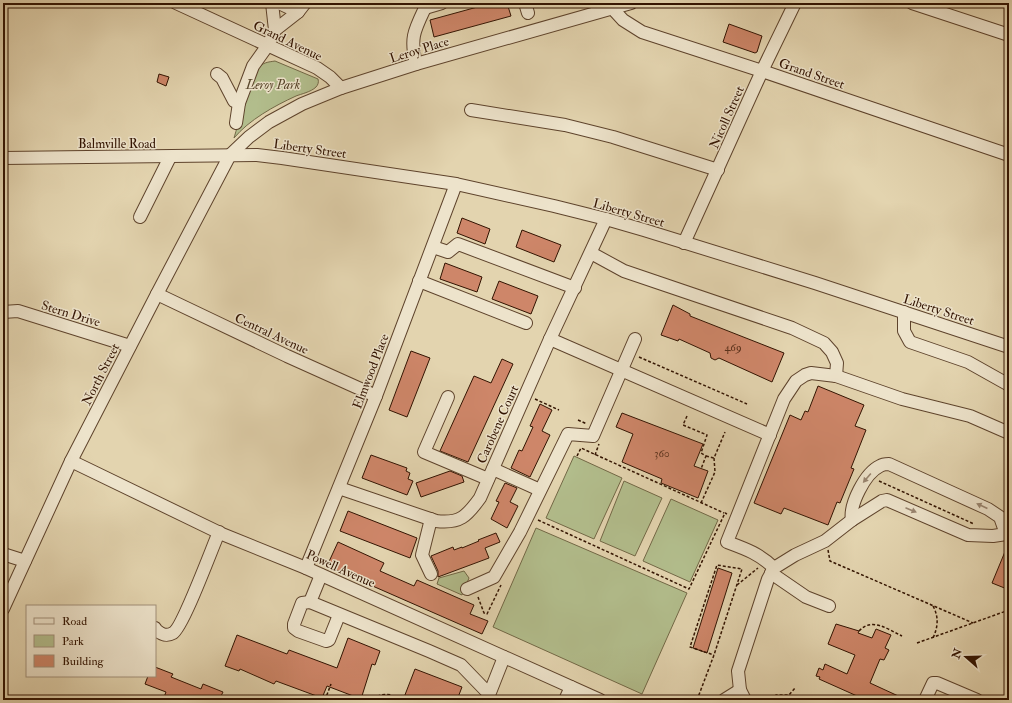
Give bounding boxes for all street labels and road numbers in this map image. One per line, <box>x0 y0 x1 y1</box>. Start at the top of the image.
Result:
street label: Grand Avenue <box>251 17 325 65</box>
street label: Leroy Place <box>388 33 452 68</box>
street label: Grand Street <box>777 55 847 93</box>
street label: Nicoll Street <box>706 84 748 151</box>
street label: Balmville Road <box>78 136 157 152</box>
street label: Liberty Street <box>272 136 347 163</box>
street label: Liberty Street <box>591 195 666 232</box>
street label: Liberty Street <box>901 291 976 330</box>
street label: Stern Drive <box>39 297 103 331</box>
street label: Central Avenue <box>232 310 312 358</box>
street label: Elmwood Place <box>349 331 393 411</box>
street label: North Street <box>78 341 123 408</box>
street label: Carobene Court <box>473 383 522 466</box>
street label: Powell Avenue <box>304 547 378 591</box>

